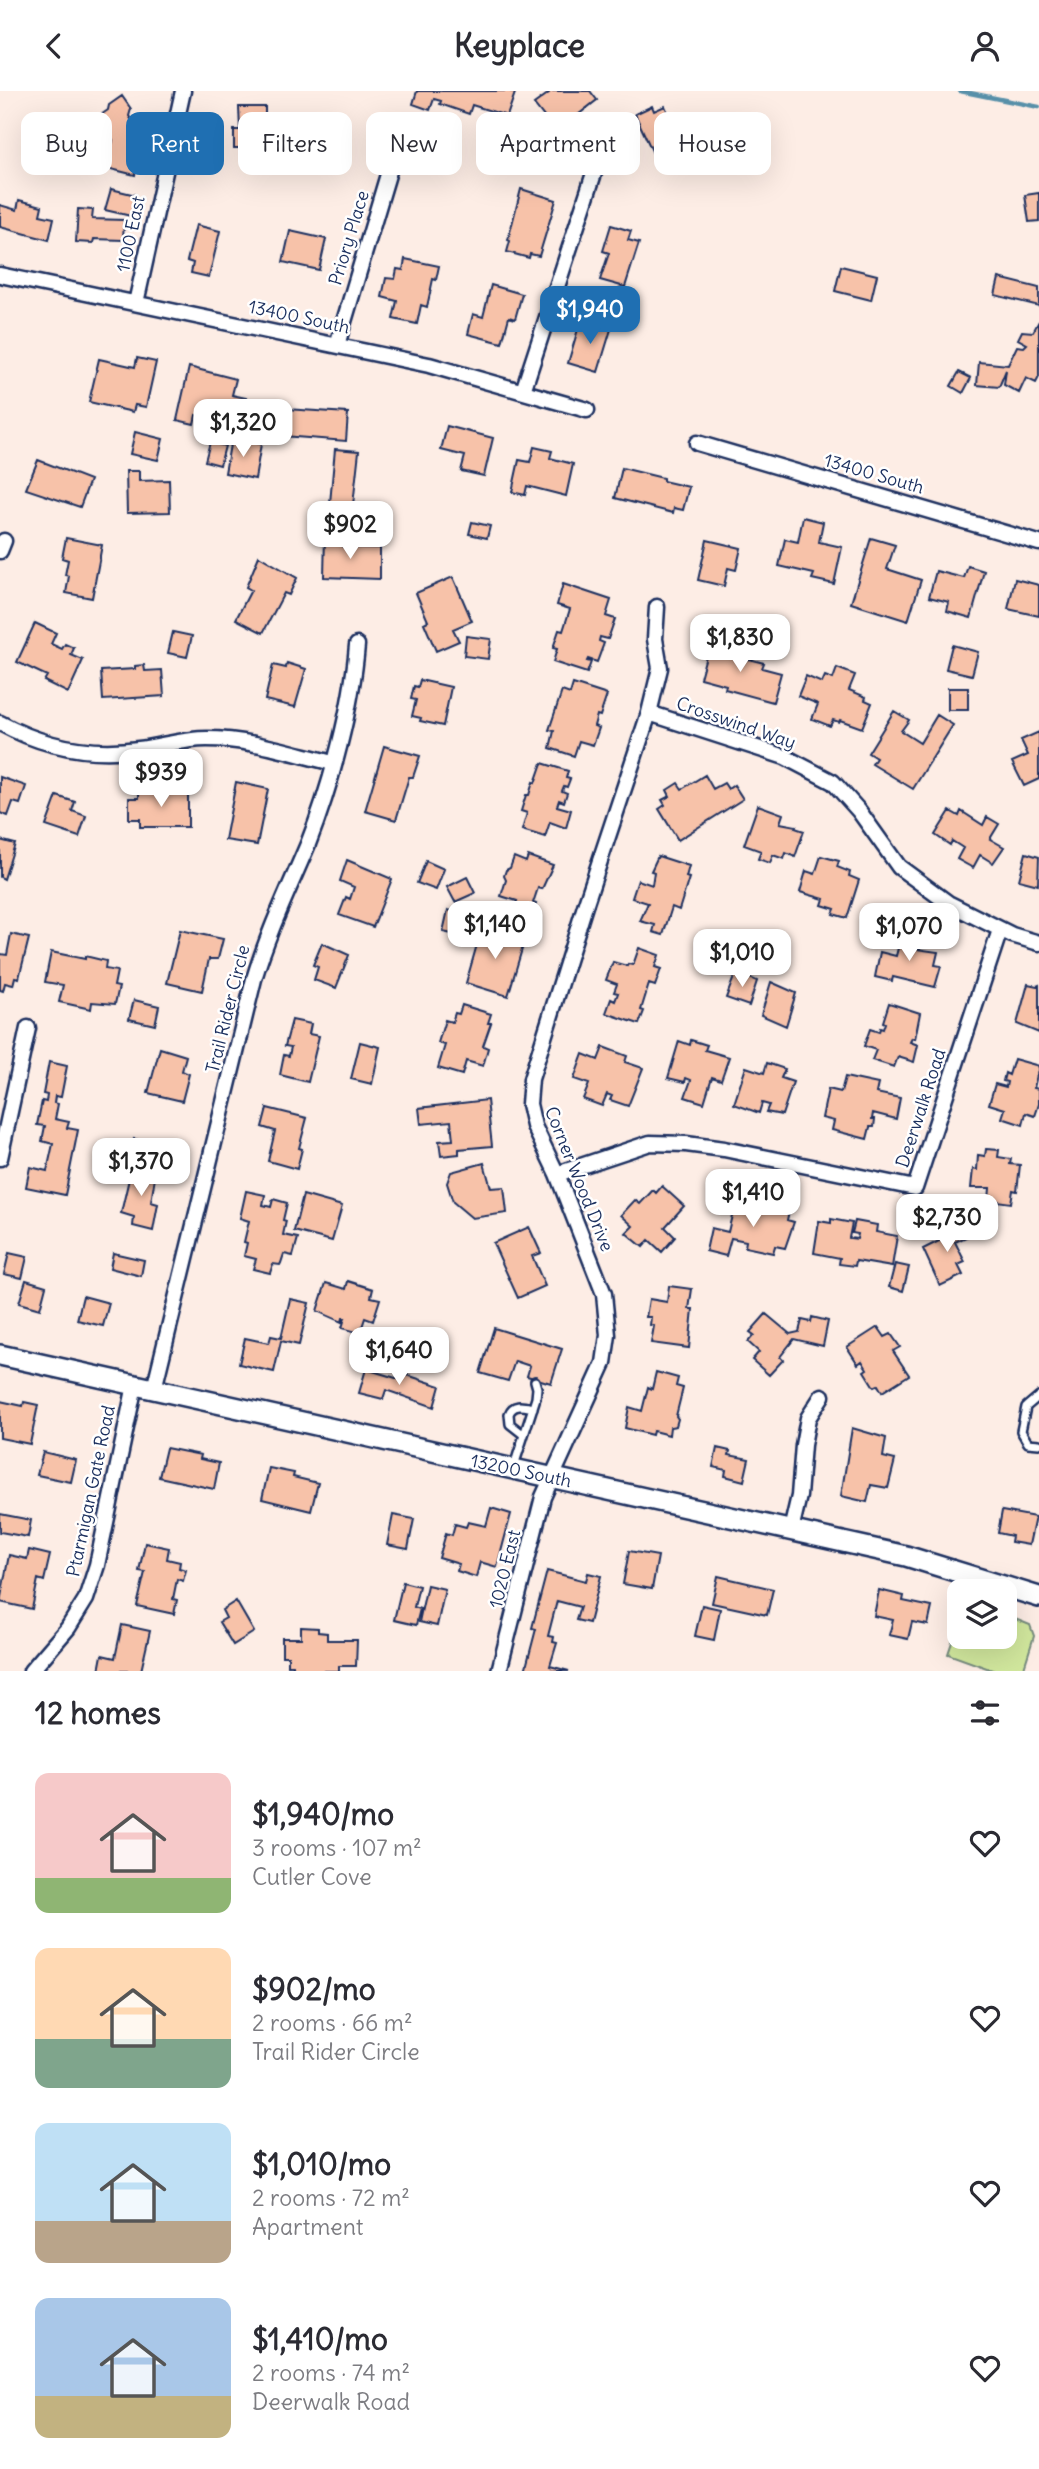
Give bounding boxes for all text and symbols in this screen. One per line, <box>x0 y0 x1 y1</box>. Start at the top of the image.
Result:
text: Keyplace <box>454 25 585 66</box>
icon: back <box>35 27 73 65</box>
icon: person <box>966 27 1004 65</box>
chip: Buy <box>21 112 112 175</box>
chip: Rent <box>126 112 224 175</box>
chip: Filters <box>238 112 352 175</box>
chip: New <box>366 112 462 175</box>
chip: Apartment <box>476 112 640 175</box>
chip: House <box>654 112 771 175</box>
street label: Priory Place <box>323 188 374 288</box>
street label: 1100 East <box>111 194 150 274</box>
pin: $1,940 <box>533 287 647 346</box>
text: $1,940 <box>556 294 624 323</box>
street label: 13400 South <box>246 295 352 338</box>
pin: $1,320 <box>186 399 300 459</box>
text: $1,320 <box>209 407 277 436</box>
street label: 13400 South <box>822 448 927 499</box>
pin: $902 <box>309 501 391 561</box>
text: $902 <box>323 509 377 538</box>
pin: $1,830 <box>683 615 797 674</box>
text: $1,830 <box>706 622 774 651</box>
street label: Crosswind Way <box>673 691 799 754</box>
pin: $939 <box>120 749 202 809</box>
text: $939 <box>135 757 187 786</box>
pin: $1,140 <box>438 901 552 961</box>
pin: $1,070 <box>852 903 966 963</box>
text: $1,140 <box>464 909 526 938</box>
text: $1,070 <box>875 911 943 940</box>
pin: $1,010 <box>685 929 799 989</box>
text: $1,010 <box>709 937 775 966</box>
street label: Trail Rider Circle <box>200 942 255 1075</box>
street label: Deerwalk Road <box>890 1045 951 1170</box>
street label: Corner Wood Drive <box>540 1103 619 1255</box>
pin: $1,370 <box>84 1139 198 1198</box>
text: $1,370 <box>108 1146 174 1175</box>
pin: $1,410 <box>696 1169 810 1229</box>
text: $1,410 <box>721 1177 785 1206</box>
pin: $2,730 <box>890 1195 1004 1254</box>
text: $2,730 <box>912 1202 982 1231</box>
pin: $1,640 <box>342 1327 456 1387</box>
text: $1,640 <box>365 1335 433 1364</box>
street label: Ptarmigan Gate Road <box>61 1403 120 1579</box>
street label: 13200 South <box>469 1449 574 1492</box>
street label: 1020 East <box>484 1527 525 1610</box>
map controls <box>947 1579 1017 1649</box>
button: layers <box>947 1579 1017 1649</box>
text: 12 homes <box>35 1694 161 1732</box>
icon: filters <box>966 1694 1004 1732</box>
text: $1,940/mo <box>252 1795 394 1833</box>
icon: home <box>91 1801 175 1885</box>
icon: heart <box>966 1824 1004 1862</box>
text: 3 rooms · 107 m² <box>252 1833 422 1862</box>
text: Cutler Cove <box>252 1862 372 1891</box>
text: $902/mo <box>252 1970 376 2008</box>
icon: home <box>91 1976 175 2060</box>
icon: heart <box>966 1999 1004 2037</box>
text: 2 rooms · 66 m² <box>252 2008 413 2037</box>
text: Trail Rider Circle <box>252 2037 420 2066</box>
text: $1,010/mo <box>252 2145 391 2183</box>
icon: home <box>91 2151 175 2235</box>
icon: heart <box>966 2174 1004 2212</box>
text: 2 rooms · 72 m² <box>252 2183 410 2212</box>
text: Apartment <box>252 2212 364 2241</box>
text: $1,410/mo <box>252 2320 388 2358</box>
icon: home <box>91 2326 175 2410</box>
icon: heart <box>966 2349 1004 2387</box>
text: 2 rooms · 74 m² <box>252 2358 410 2387</box>
text: Deerwalk Road <box>252 2387 410 2416</box>

